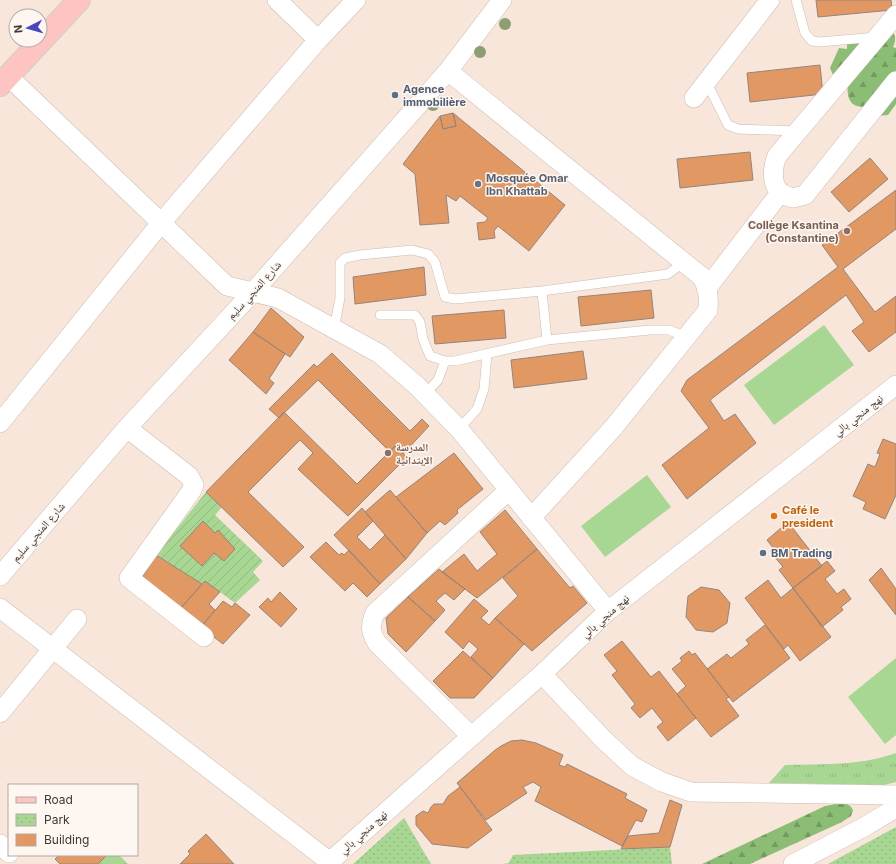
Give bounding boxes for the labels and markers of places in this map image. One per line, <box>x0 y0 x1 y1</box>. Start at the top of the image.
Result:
place label: Agence immobilière <box>403 82 466 109</box>
marker: Agence immobilière <box>390 90 400 100</box>
place label: Mosquée Omar Ibn Khattab <box>486 171 569 198</box>
marker: Mosquée Omar Ibn Khattab <box>473 179 483 189</box>
place label: Collège Ksantina (Constantine) <box>748 218 839 245</box>
marker: Collège Ksantina (Constantine) <box>842 226 852 236</box>
place label: المدرسة الإبتدائية <box>396 440 433 467</box>
marker: المدرسة الإبتدائية <box>383 448 393 458</box>
place label: Café le president <box>782 503 833 530</box>
marker: Café le president <box>769 511 779 521</box>
place label: BM Trading <box>771 546 832 560</box>
marker: BM Trading <box>758 548 768 558</box>

